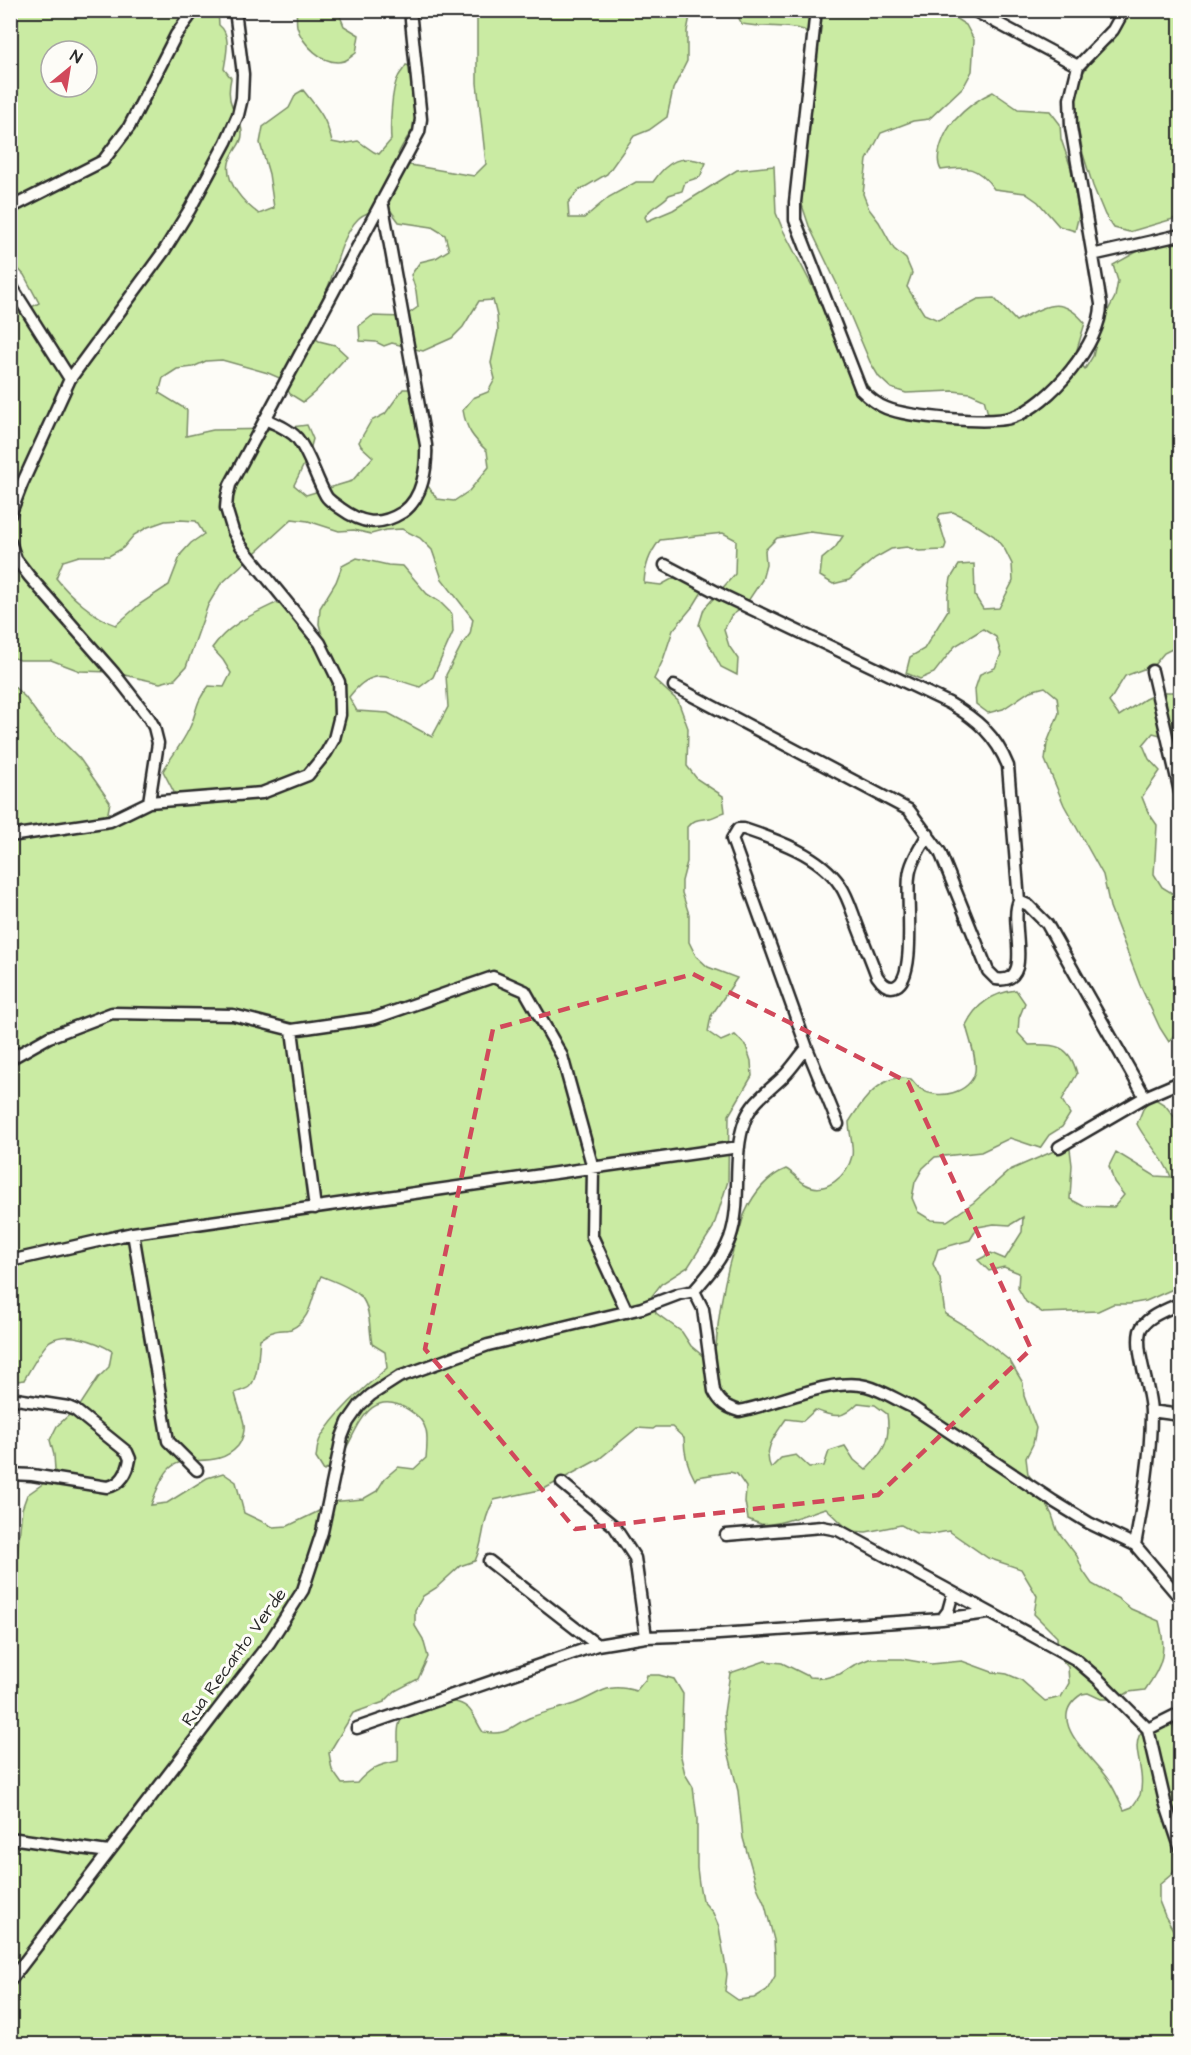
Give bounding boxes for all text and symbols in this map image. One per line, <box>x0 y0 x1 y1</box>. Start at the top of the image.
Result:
north arrow <box>39 39 99 99</box>
text: N <box>66 45 86 69</box>
street label: Rua Recanto Verde <box>175 1583 293 1731</box>

